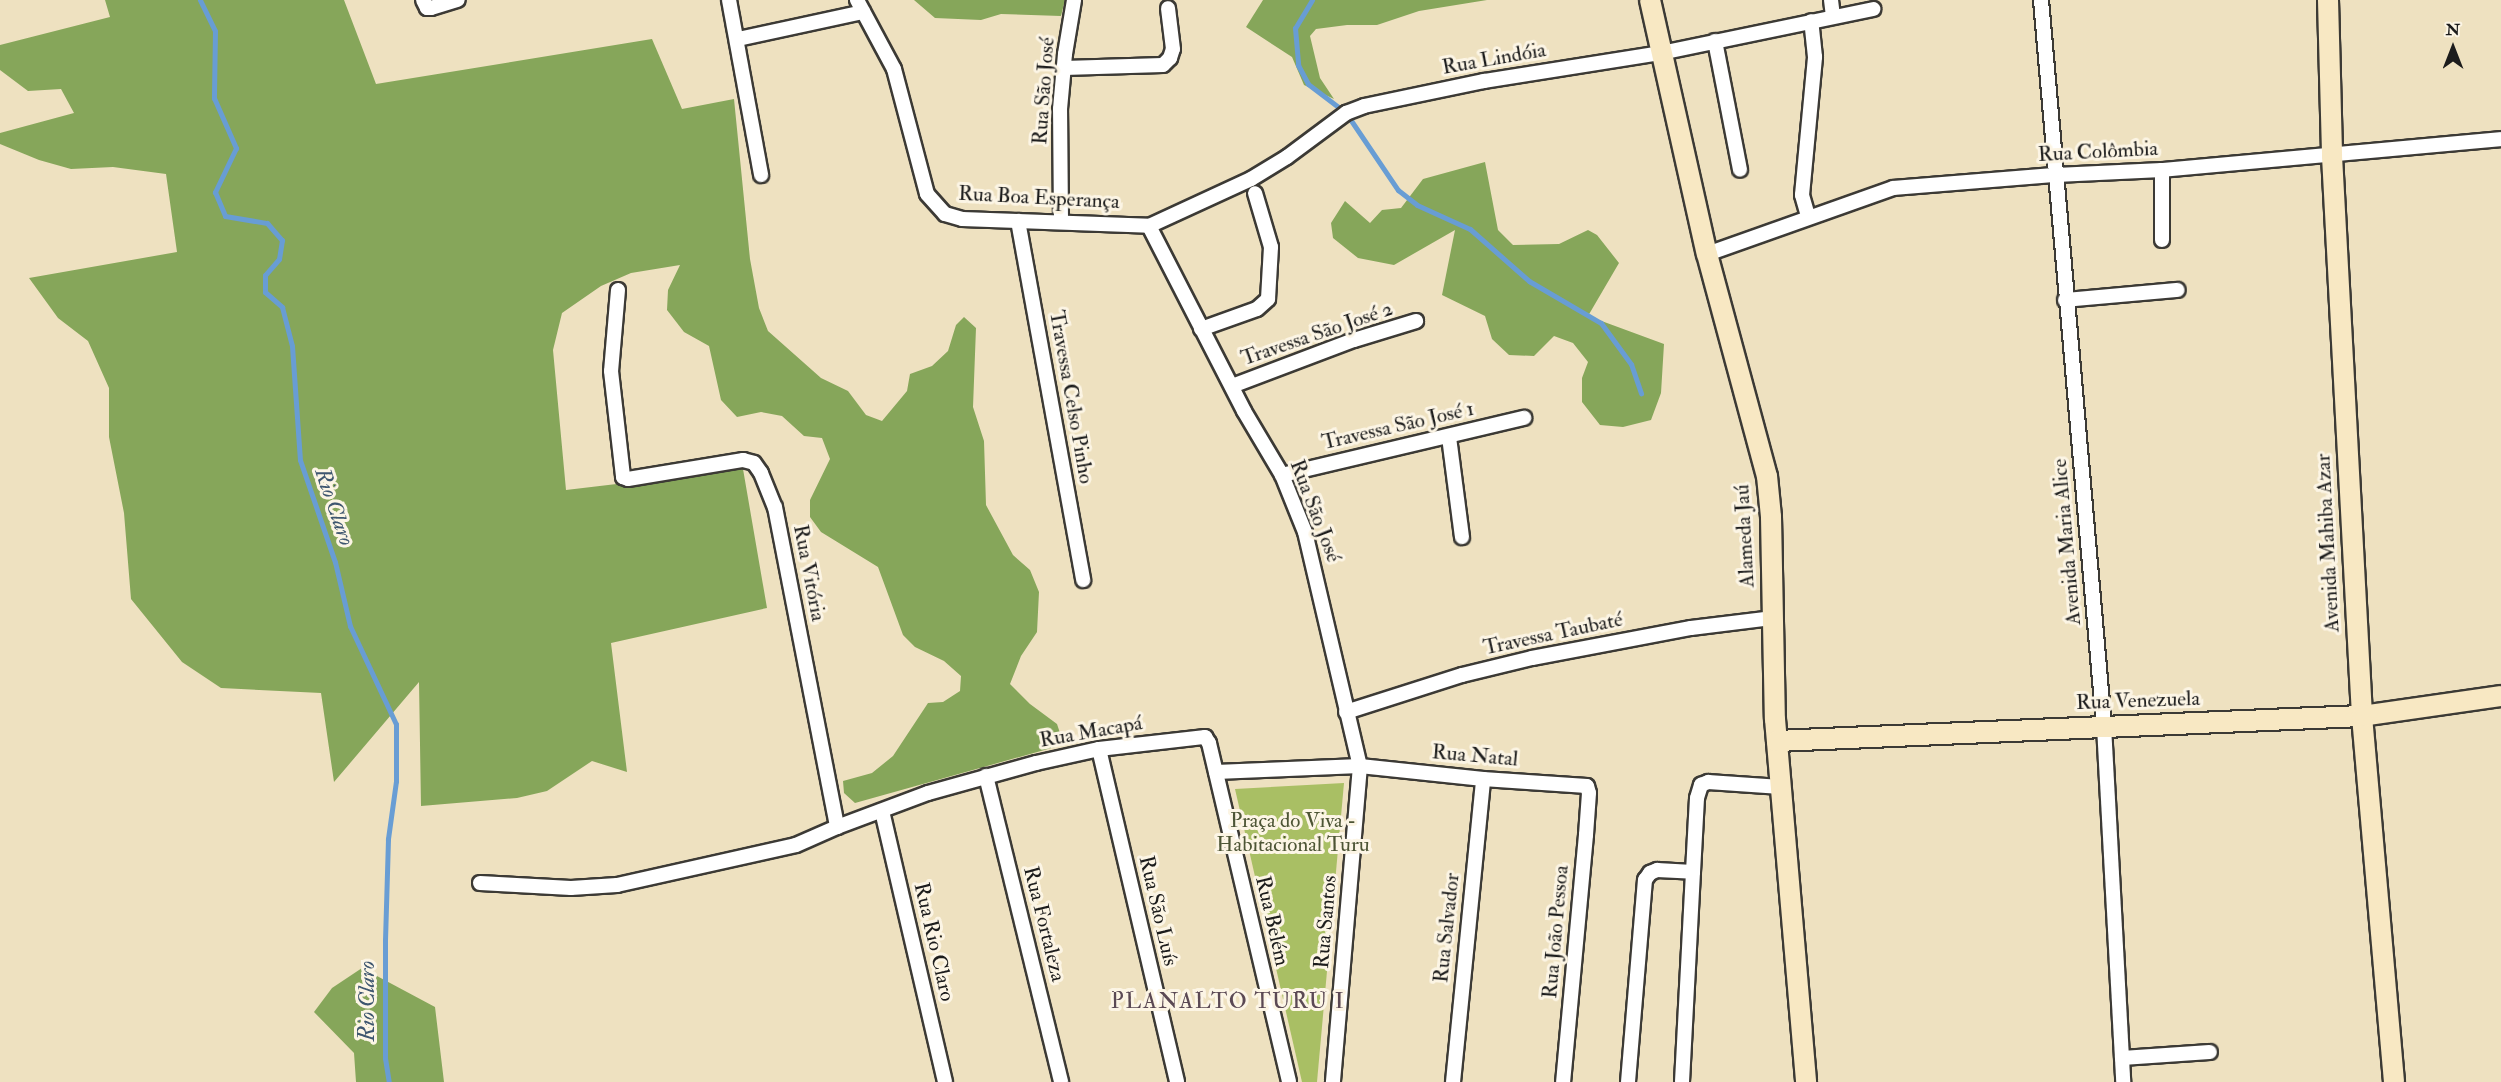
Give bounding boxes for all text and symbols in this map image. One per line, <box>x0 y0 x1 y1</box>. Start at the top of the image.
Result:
north arrow <box>2423 18 2483 78</box>
text: N <box>2446 20 2460 40</box>
street label: Rua São José <box>1028 36 1060 146</box>
street label: Rua Lindóia <box>1440 37 1548 81</box>
street label: Rua Colômbia <box>2037 136 2159 168</box>
street label: Rua Boa Esperança <box>958 181 1120 215</box>
street label: Travessa São José 2 <box>1238 296 1396 372</box>
street label: Travessa Celso Pinho <box>1043 308 1099 486</box>
street label: Travessa São José 1 <box>1319 396 1477 456</box>
street label: Avenida Mahiba Azar <box>2311 453 2345 633</box>
street label: Rua São José <box>1284 456 1346 566</box>
street label: Avenida Maria Alice <box>2047 458 2087 626</box>
water label: Rio Claro <box>308 465 360 549</box>
street label: Alameda Jaú <box>1730 484 1760 588</box>
street label: Rua Vitória <box>787 523 831 623</box>
street label: Travessa Taubaté <box>1481 607 1625 661</box>
street label: Rua Venezuela <box>2076 686 2200 716</box>
street label: Rua Macapá <box>1038 711 1144 753</box>
street label: Rua Natal <box>1431 740 1519 772</box>
park label: Praça do Viva - Habitacional Turu <box>1216 808 1370 858</box>
street label: Rua São Luís <box>1133 853 1183 969</box>
street label: Rua Fortaleza <box>1018 864 1070 984</box>
street label: Rua João Pessoa <box>1538 864 1574 1000</box>
street label: Rua Salvador <box>1429 872 1465 984</box>
street label: Rua Belém <box>1249 874 1295 968</box>
street label: Rua Santos <box>1309 874 1343 970</box>
street label: Rua Rio Claro <box>908 880 960 1004</box>
water label: Rio Claro <box>355 961 381 1041</box>
district label: PLANALTO TURU I <box>1111 989 1345 1015</box>

